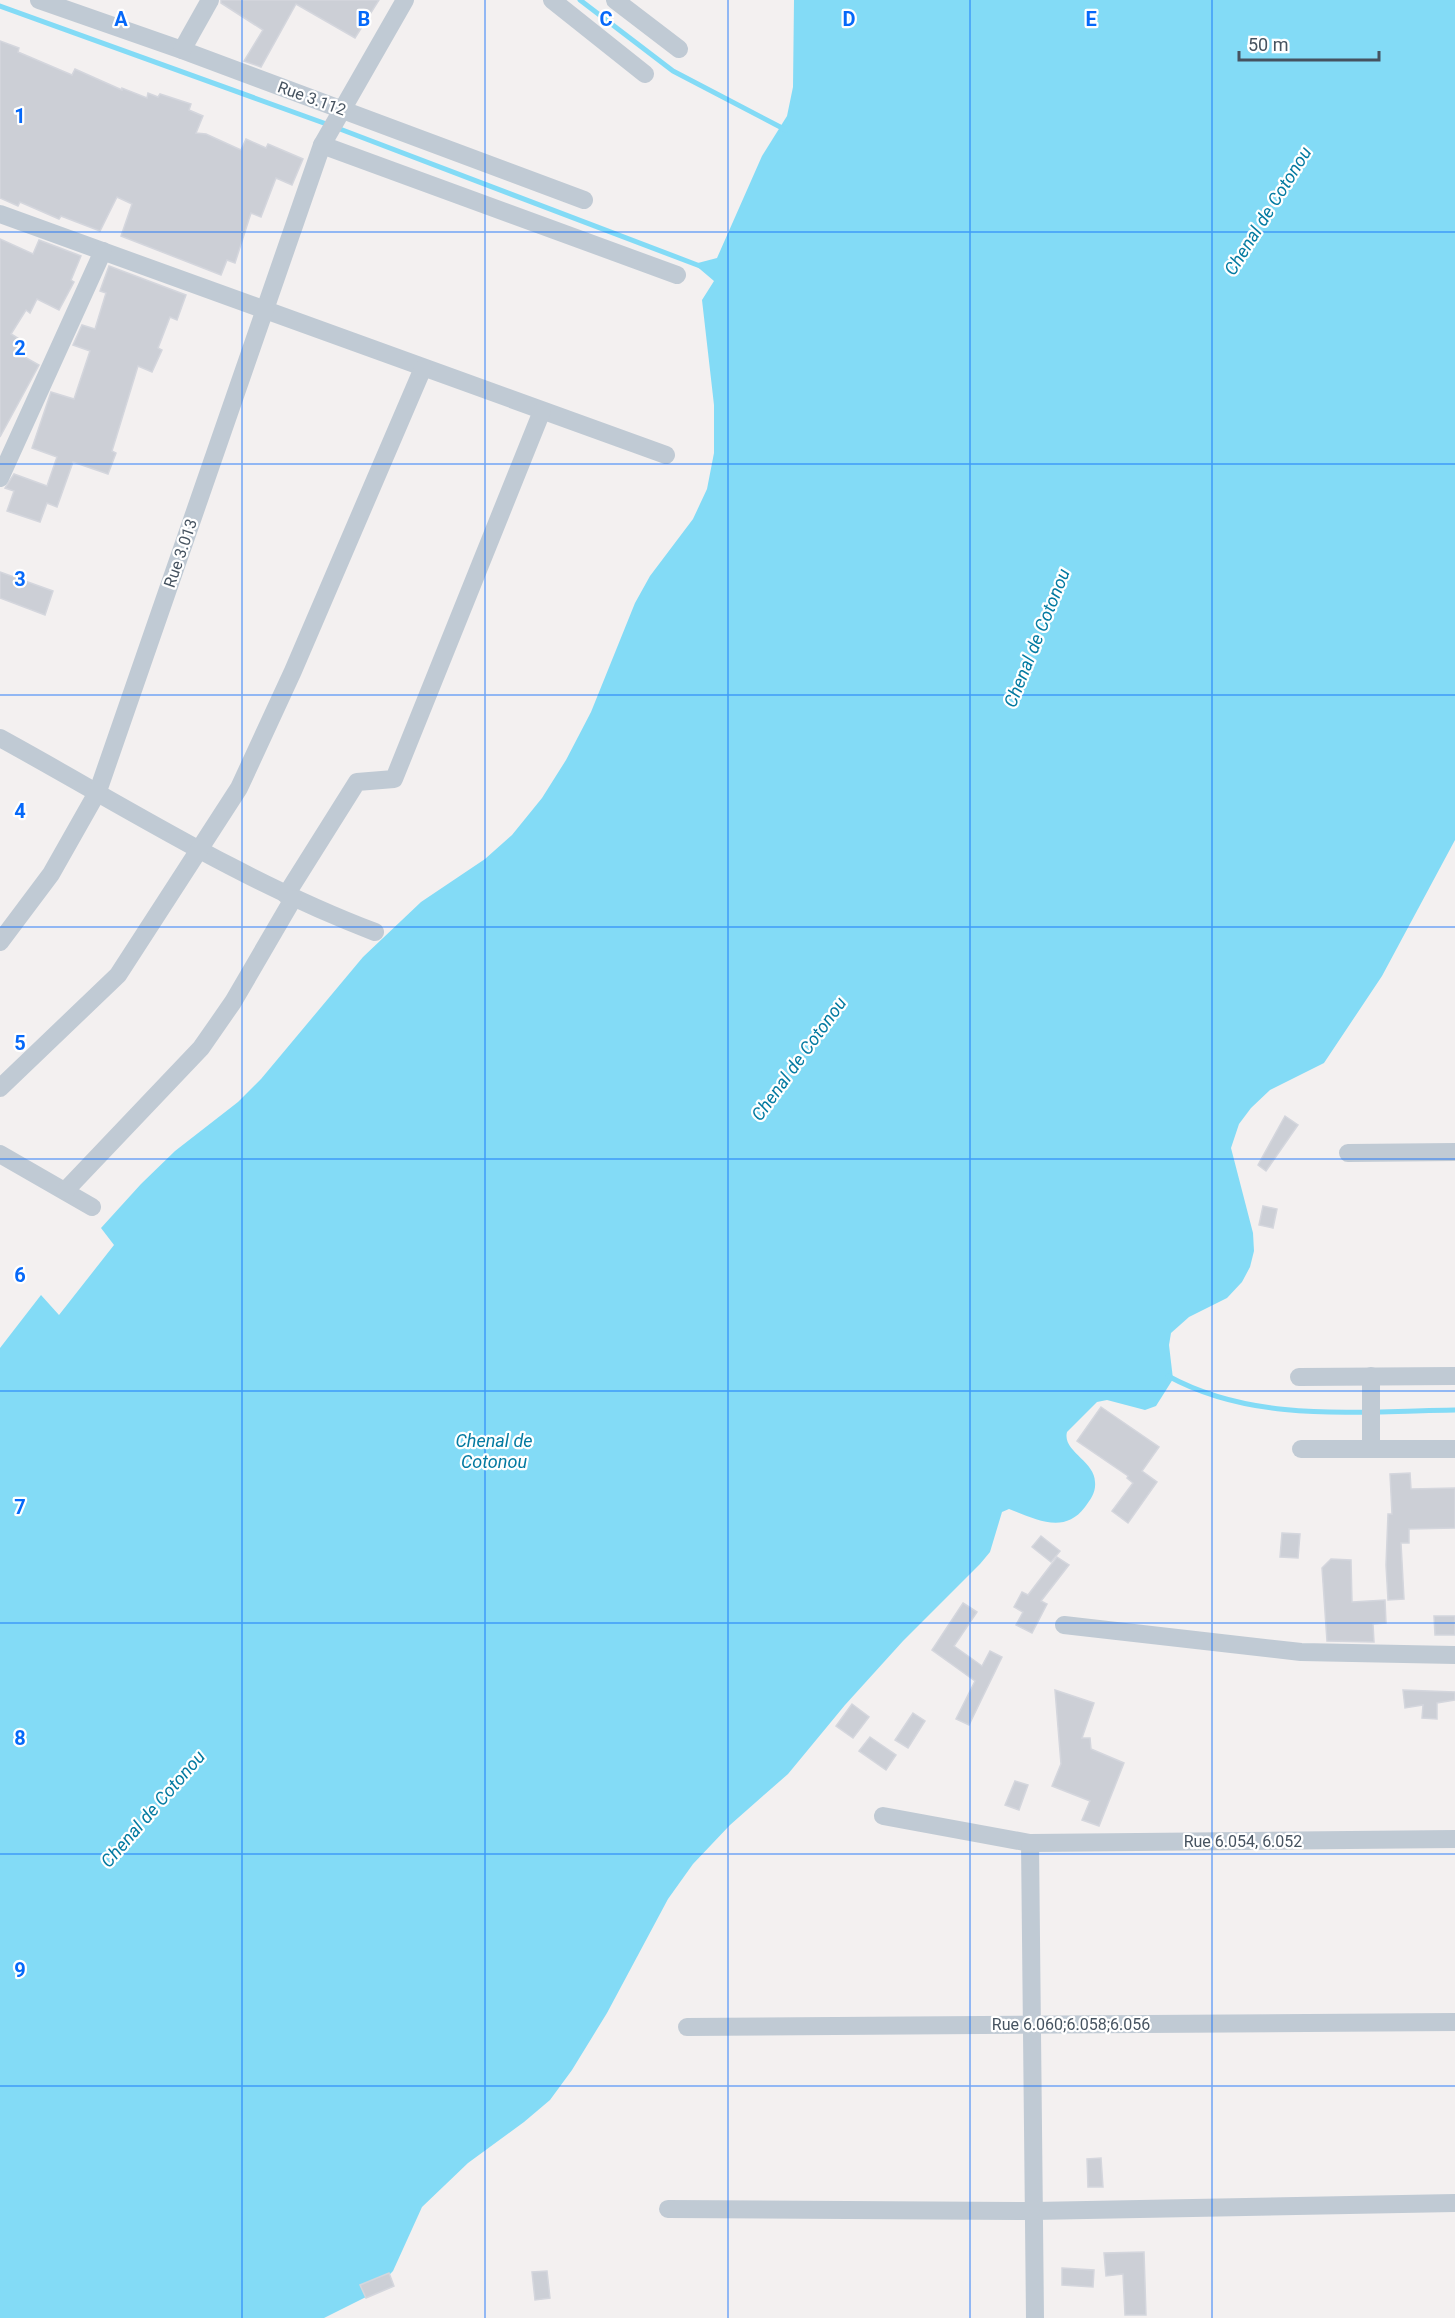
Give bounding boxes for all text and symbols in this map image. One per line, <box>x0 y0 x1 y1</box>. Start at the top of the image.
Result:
text: A <box>114 7 128 31</box>
text: B <box>358 7 370 31</box>
text: C <box>599 7 613 31</box>
text: D <box>843 7 856 31</box>
text: E <box>1085 7 1097 31</box>
scale bar <box>1239 24 1378 62</box>
text: 50 m <box>1248 34 1288 55</box>
street label: Rue 3.112 <box>275 77 349 120</box>
text: 1 <box>14 104 26 128</box>
water label: Chenal de Cotonou <box>1220 142 1316 279</box>
text: 2 <box>14 336 26 360</box>
street label: Rue 3.013 <box>160 516 201 590</box>
water label: Chenal de Cotonou <box>999 565 1074 710</box>
text: 3 <box>14 567 26 591</box>
text: 4 <box>14 799 26 823</box>
water label: Chenal de Cotonou <box>747 993 851 1125</box>
text: 5 <box>14 1031 26 1055</box>
text: 6 <box>14 1263 26 1287</box>
water label: Chenal de Cotonou <box>455 1430 533 1472</box>
text: 7 <box>14 1495 26 1519</box>
text: 8 <box>14 1726 26 1750</box>
water label: Chenal de Cotonou <box>96 1746 209 1871</box>
street label: Rue 6.054, 6.052 <box>1184 1832 1302 1851</box>
text: 9 <box>14 1958 26 1982</box>
street label: Rue 6.060;6.058;6.056 <box>992 2015 1150 2034</box>

